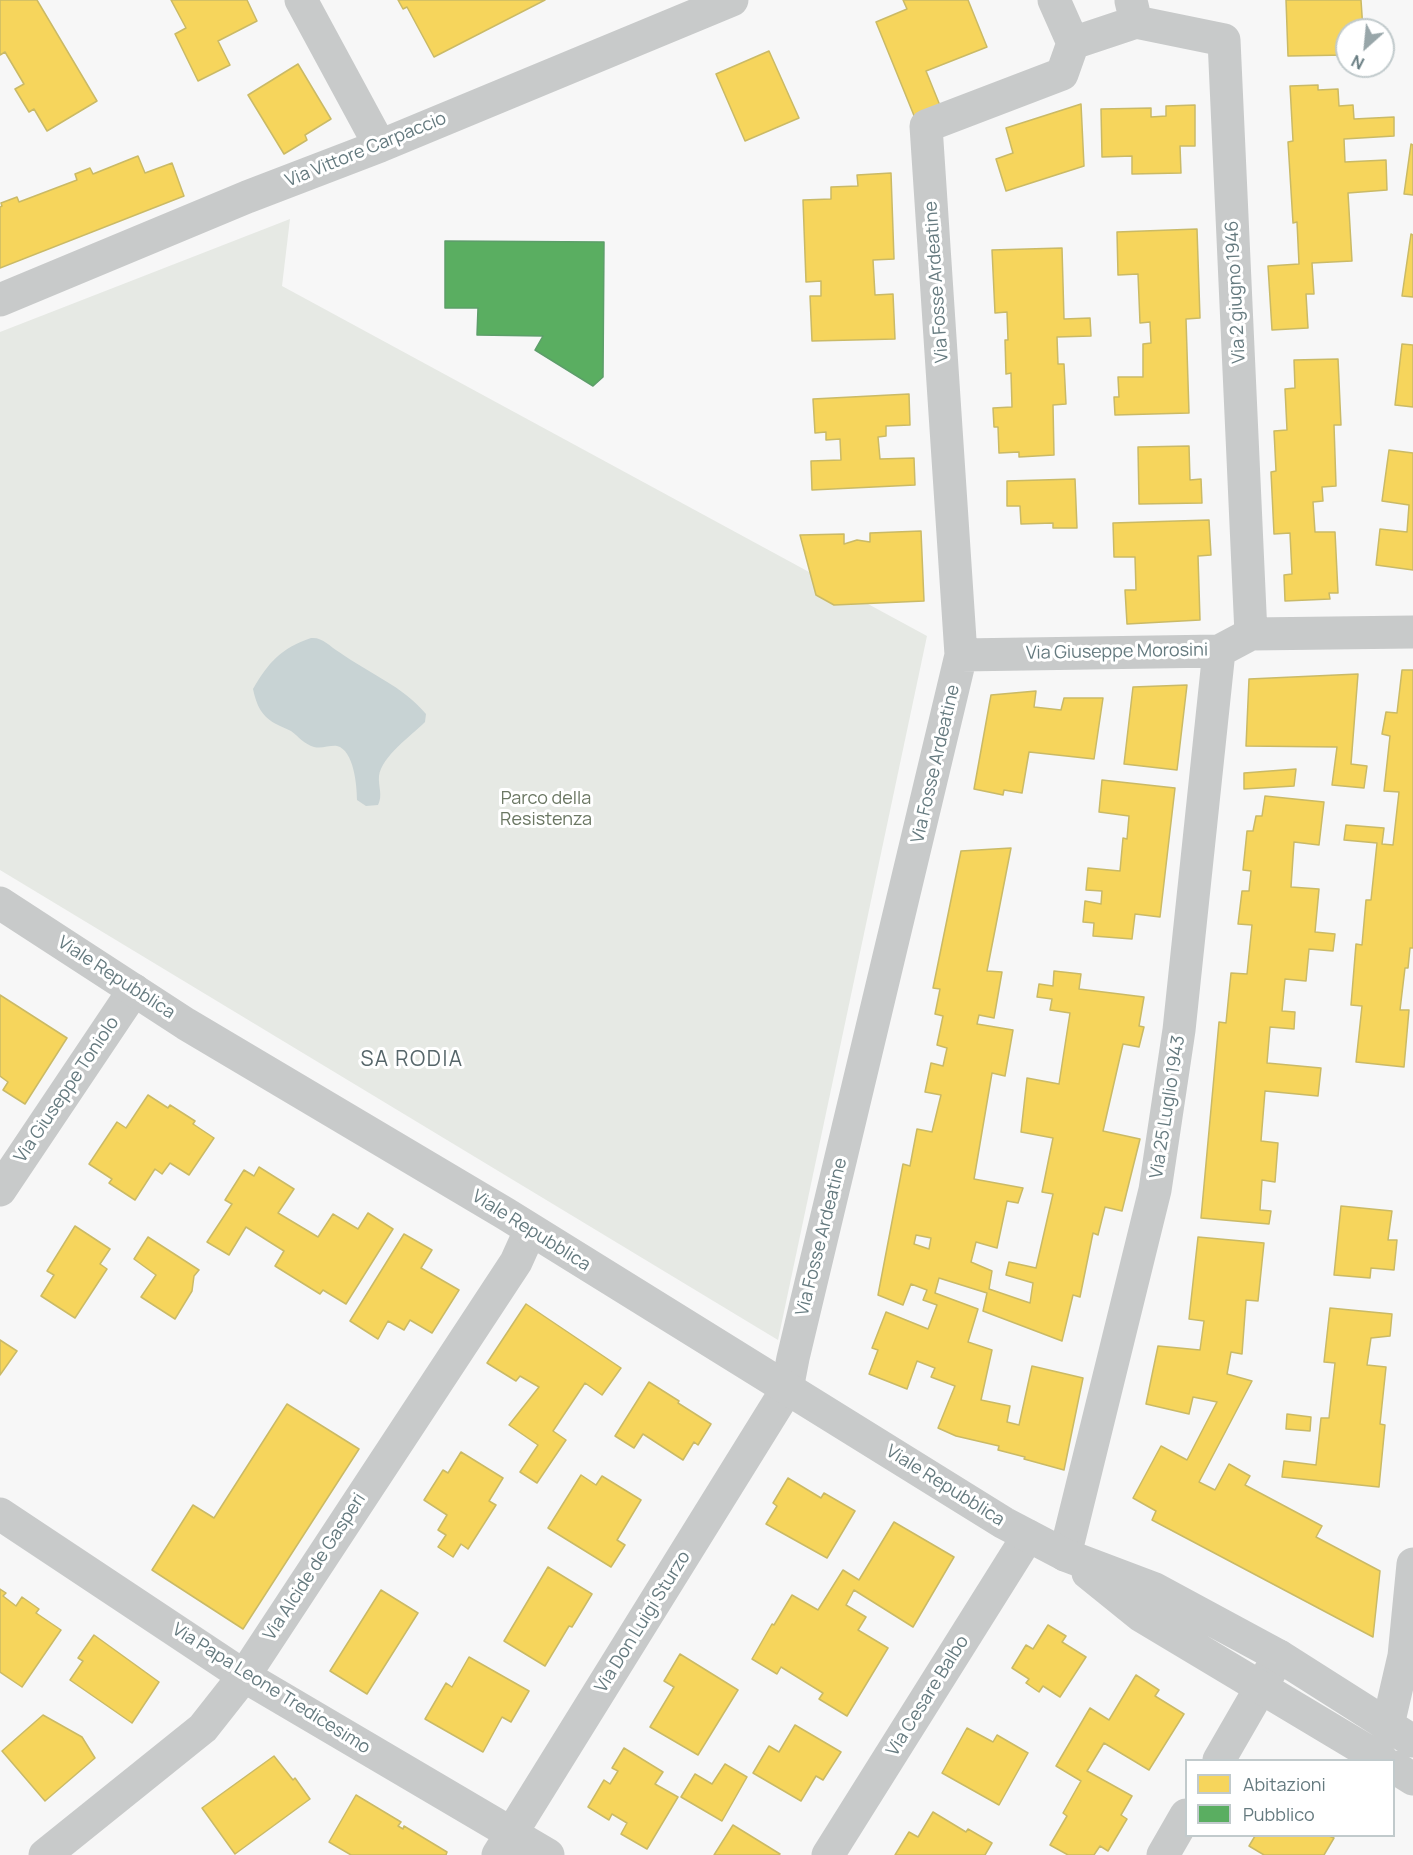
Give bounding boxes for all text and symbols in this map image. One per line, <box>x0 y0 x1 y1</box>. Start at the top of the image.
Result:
north arrow <box>1335 18 1395 78</box>
text: N <box>1348 50 1368 75</box>
street label: Via Vittore Carpaccio <box>282 108 450 192</box>
street label: Via Fosse Ardeatine <box>921 200 953 364</box>
street label: Via 2 giugno 1946 <box>1221 220 1251 364</box>
street label: Via Giuseppe Morosini <box>1026 640 1208 664</box>
street label: Via Fosse Ardeatine <box>907 683 965 845</box>
park label: Parco della Resistenza <box>500 788 592 830</box>
street label: Viale Repubblica <box>53 932 179 1024</box>
street label: Via Giuseppe Toniolo <box>10 1013 124 1167</box>
street label: Via 25 Luglio 1943 <box>1146 1034 1190 1180</box>
district label: SA RODIA <box>360 1047 464 1073</box>
street label: Via Fosse Ardeatine <box>792 1156 852 1318</box>
street label: Viale Repubblica <box>468 1186 594 1276</box>
street label: Viale Repubblica <box>882 1441 1008 1531</box>
street label: Via Alcide de Gasperi <box>259 1489 371 1645</box>
street label: Via Don Luigi Sturzo <box>591 1547 695 1697</box>
street label: Via Papa Leone Tredicesimo <box>168 1619 374 1759</box>
street label: Via Cesare Balbo <box>882 1632 974 1760</box>
legend <box>1185 1759 1395 1837</box>
text: Abitazioni <box>1243 1772 1326 1796</box>
text: Pubblico <box>1243 1802 1315 1826</box>

